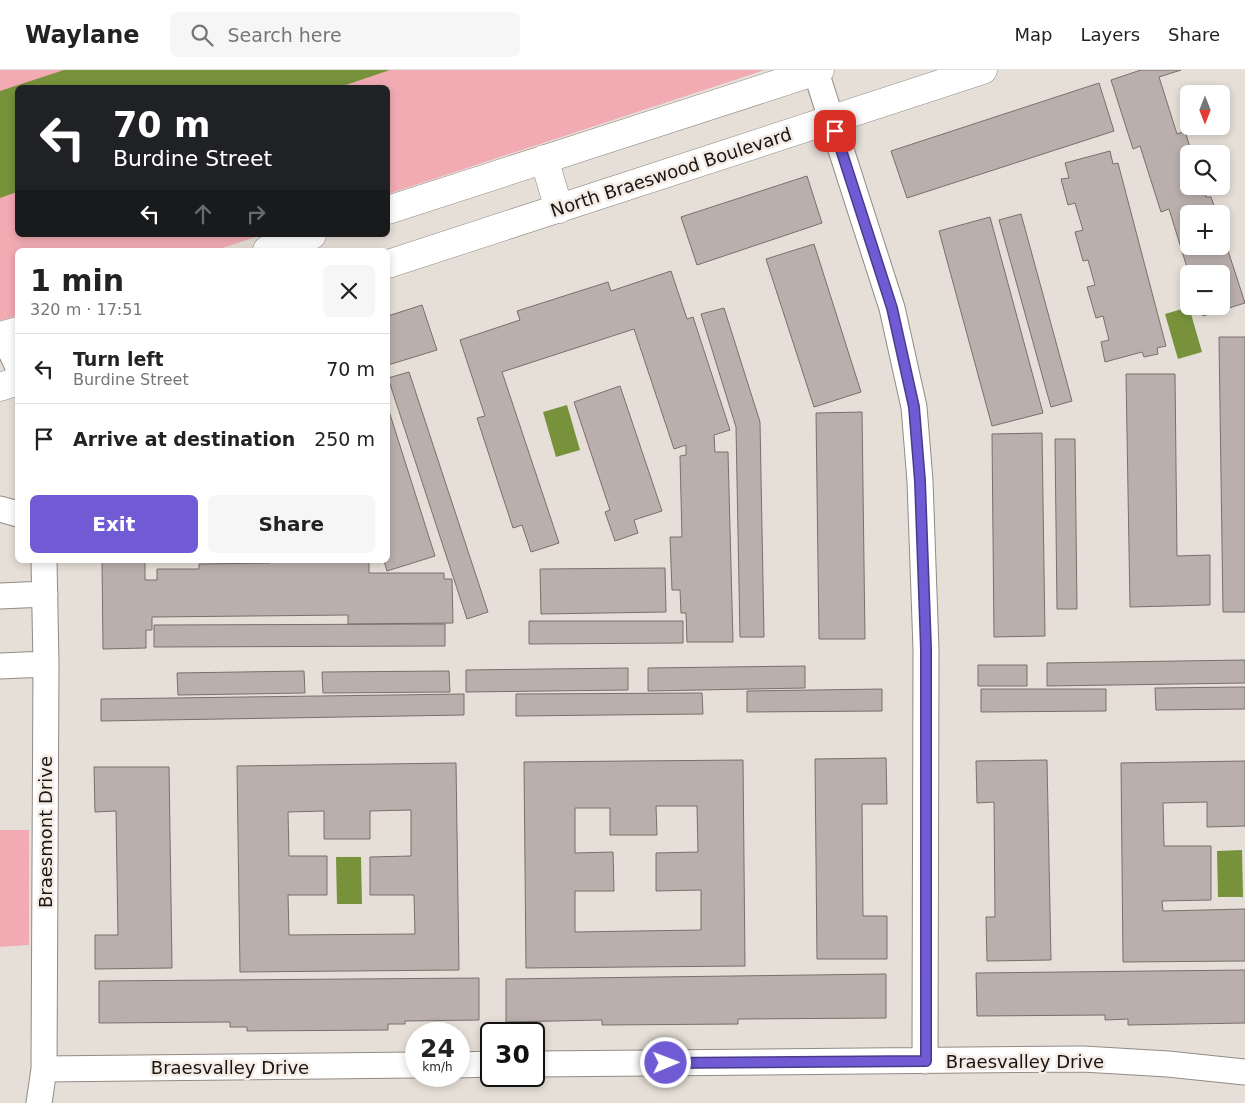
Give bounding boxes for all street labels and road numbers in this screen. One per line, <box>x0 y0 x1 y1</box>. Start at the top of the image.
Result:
street label: North Braeswood Boulevard <box>548 123 794 221</box>
street label: Braesmont Drive <box>35 756 56 908</box>
street label: Braesvalley Drive <box>946 1051 1104 1072</box>
street label: Braesvalley Drive <box>151 1057 309 1078</box>

